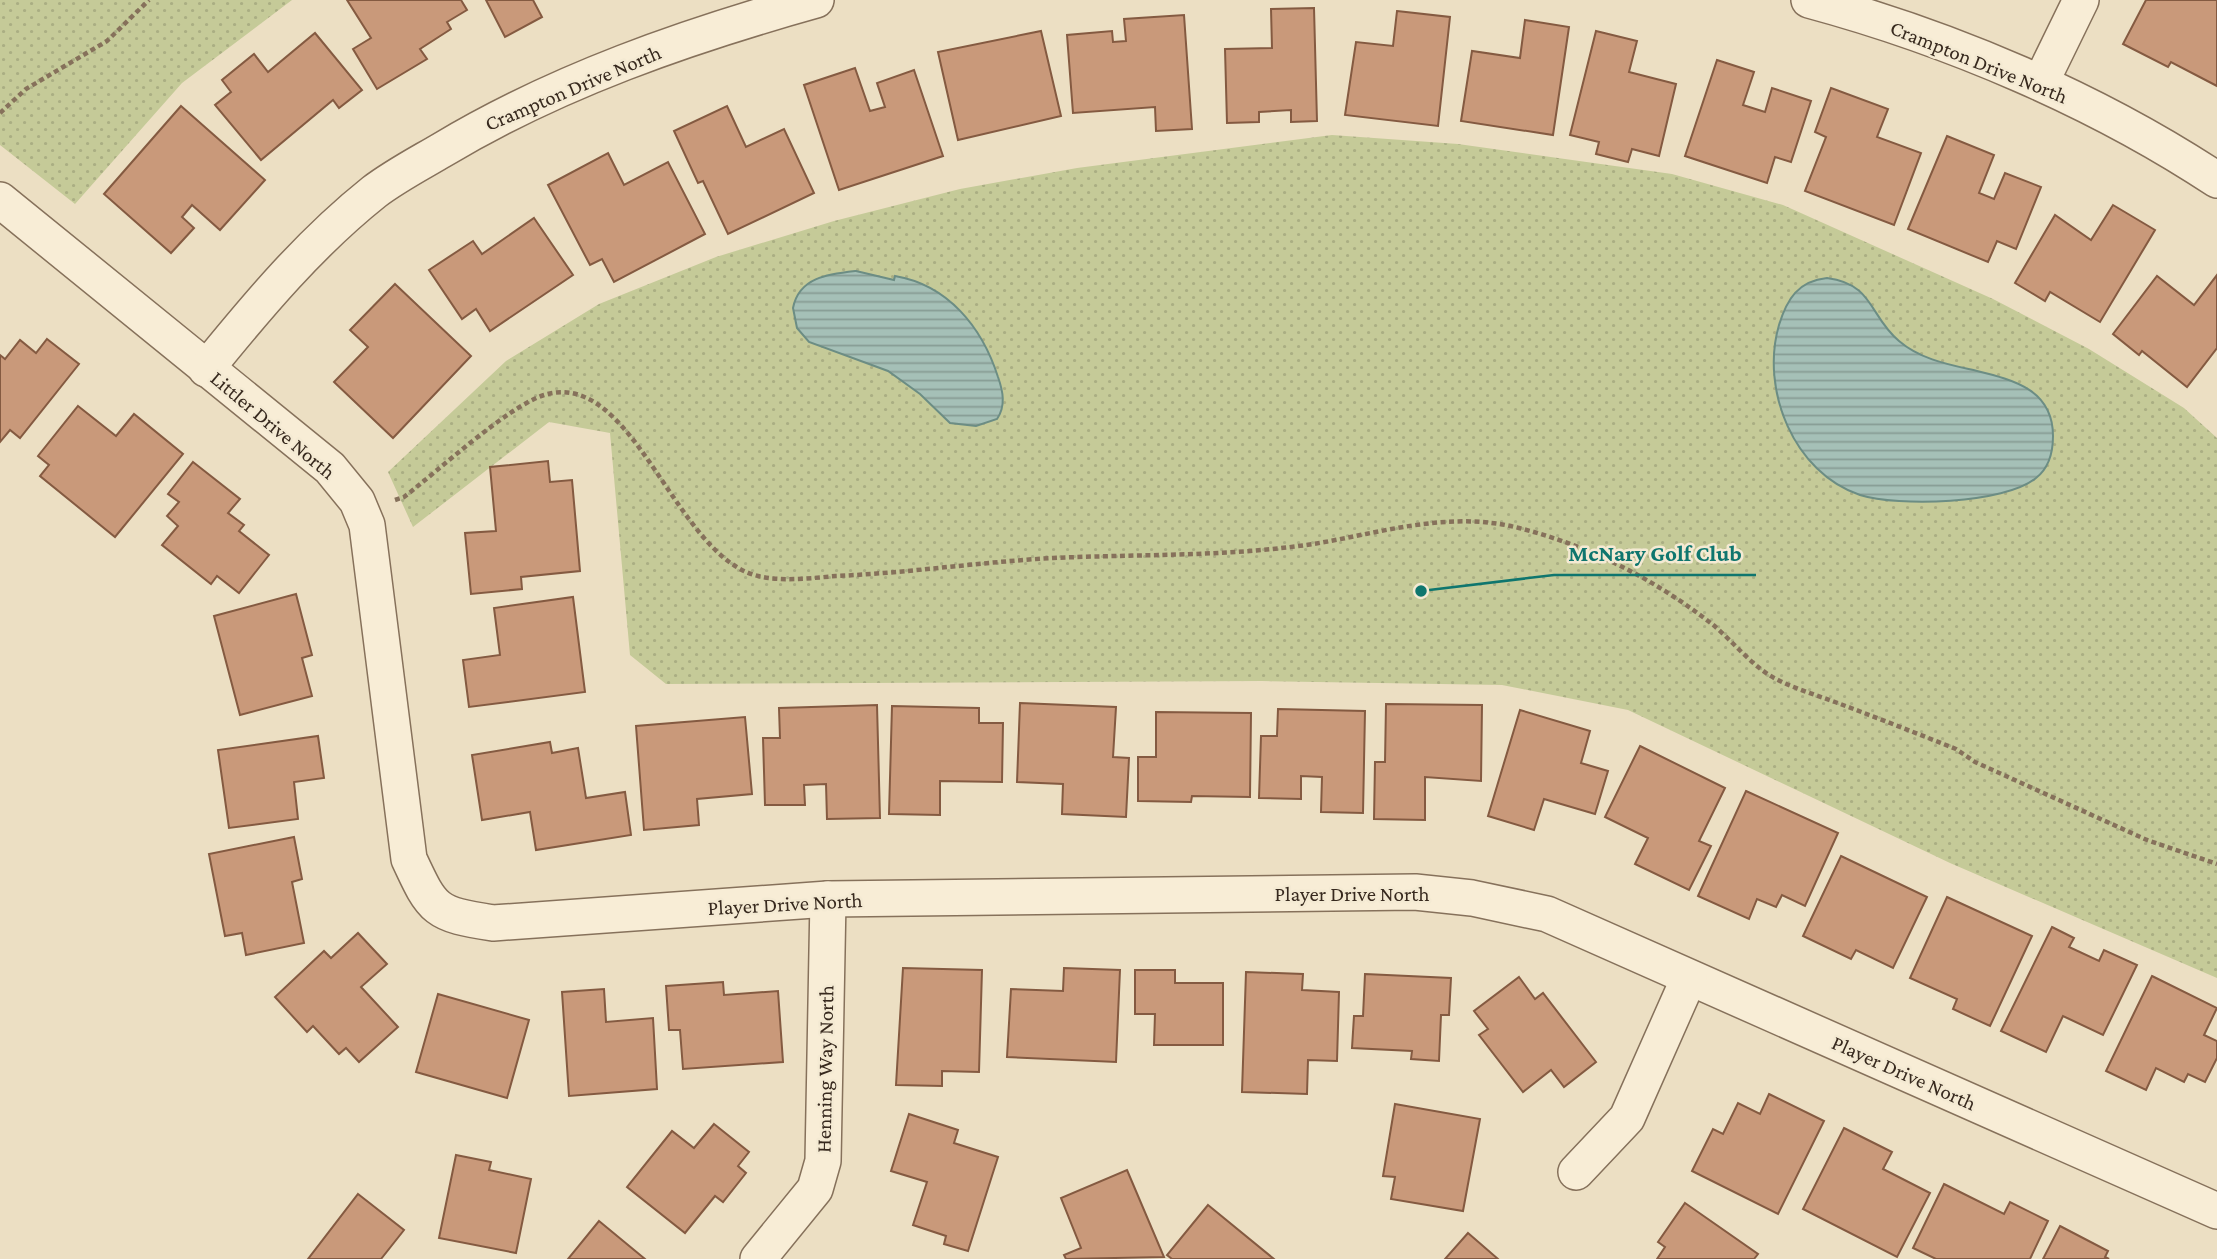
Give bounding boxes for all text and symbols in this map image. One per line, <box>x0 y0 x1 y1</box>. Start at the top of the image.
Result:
street label: Crampton Drive North <box>1887 15 2071 109</box>
street label: Crampton Drive North <box>481 40 665 136</box>
street label: Littler Drive North <box>206 366 340 484</box>
callout: McNary Golf Club <box>1554 531 1756 575</box>
text: McNary Golf Club <box>1568 540 1742 566</box>
street label: Player Drive North <box>1274 882 1430 906</box>
street label: Player Drive North <box>707 888 863 920</box>
street label: Henning Way North <box>812 985 838 1153</box>
street label: Player Drive North <box>1828 1030 1980 1116</box>

